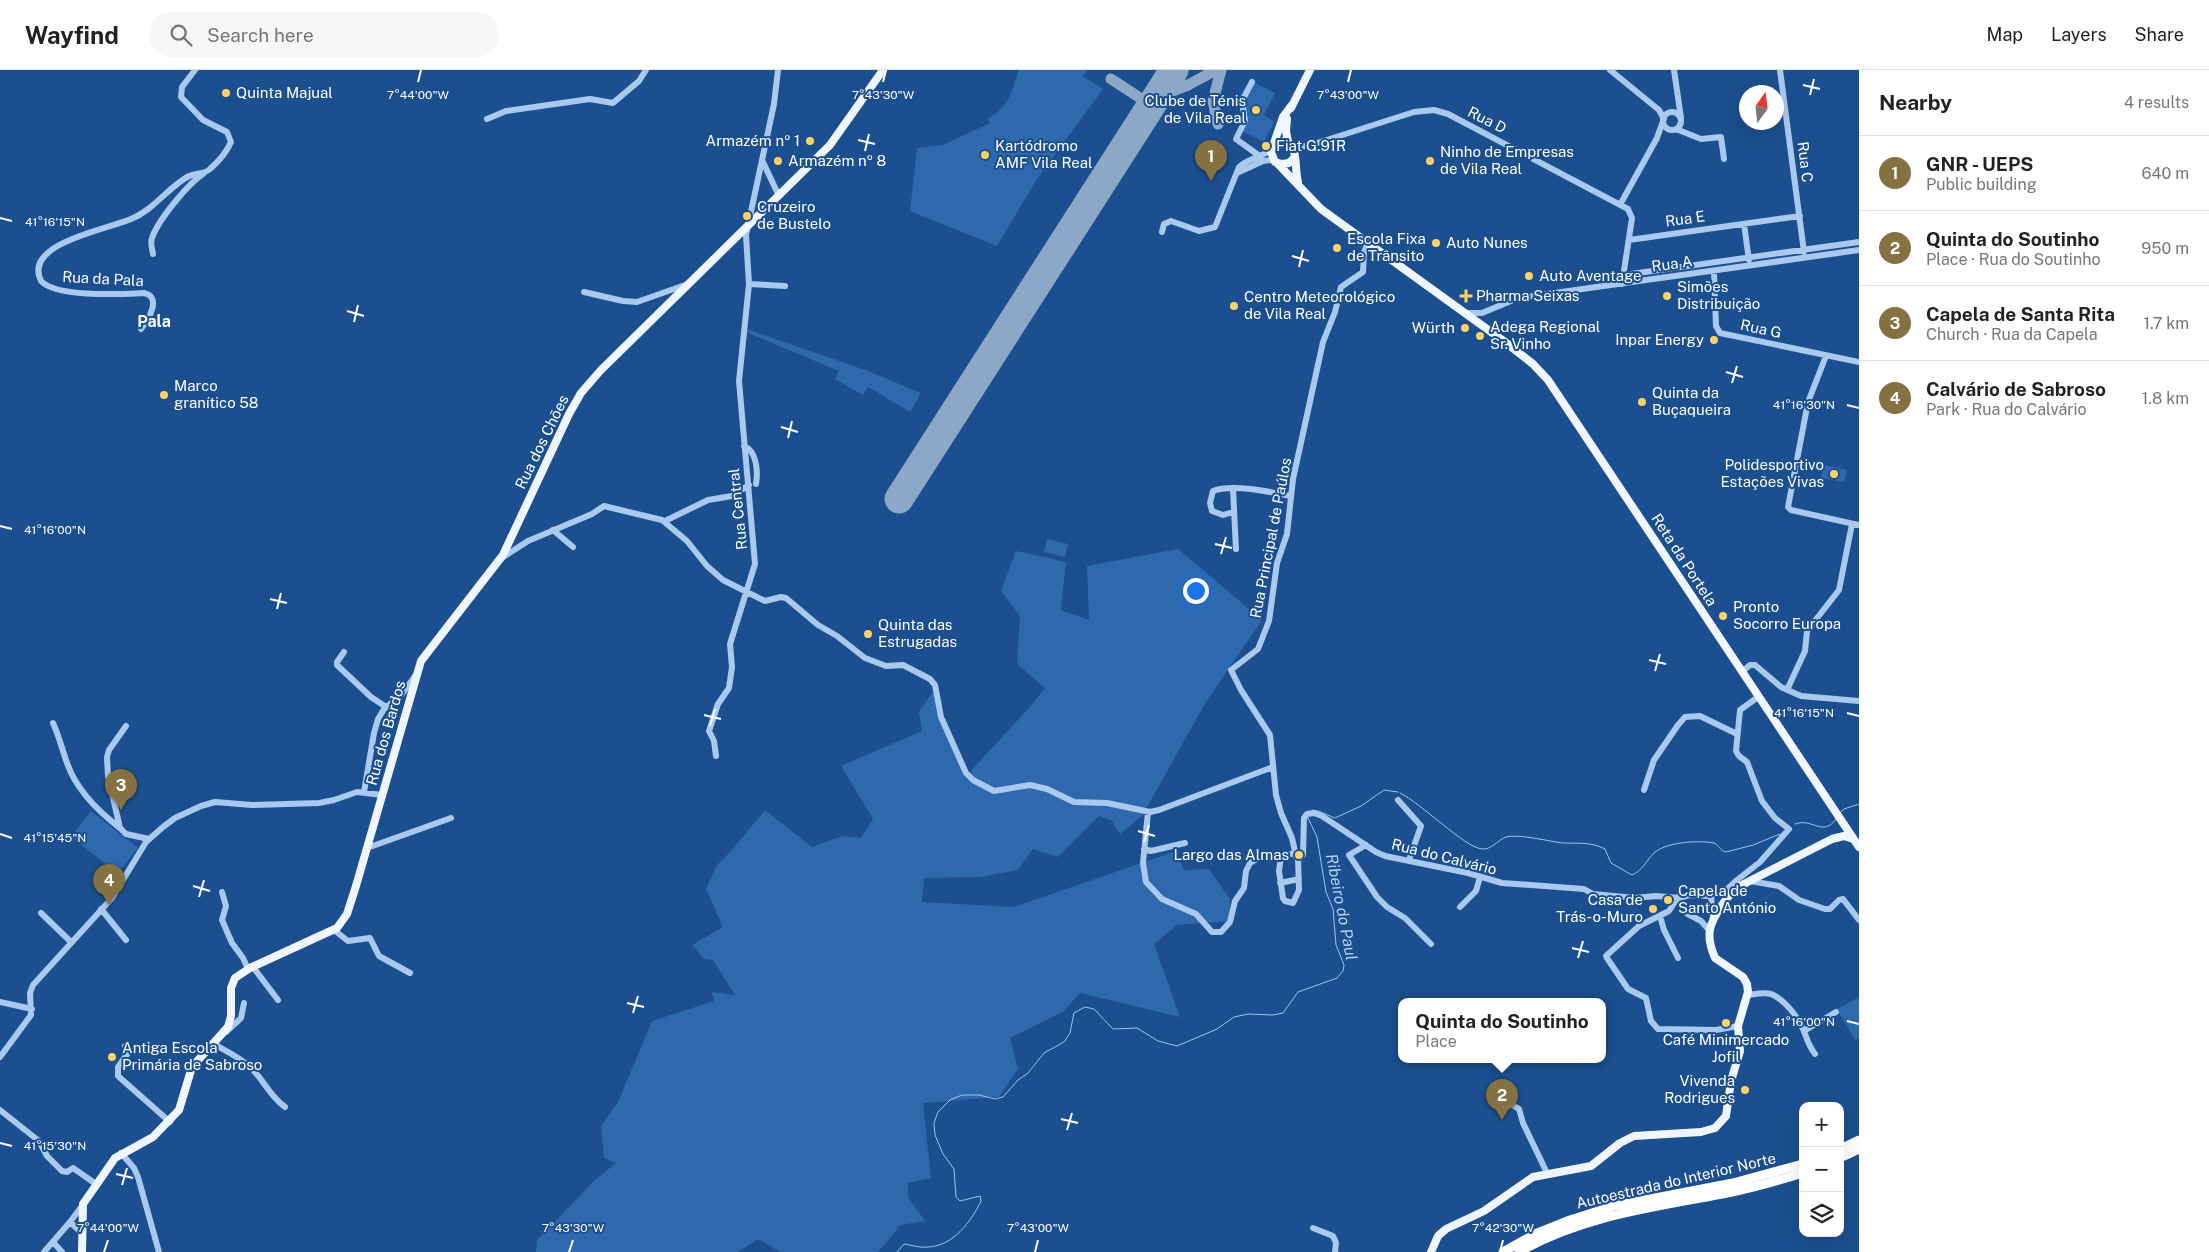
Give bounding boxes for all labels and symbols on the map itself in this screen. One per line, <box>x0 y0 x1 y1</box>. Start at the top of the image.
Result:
place label: Quinta Majual <box>236 84 333 101</box>
north arrow <box>1739 85 1784 130</box>
marker: Quinta Majual <box>220 87 232 99</box>
text: 7°44'00"W <box>387 88 450 102</box>
text: 7°43'30"W <box>852 88 915 102</box>
text: 7°43'00"W <box>1317 88 1380 102</box>
place label: Clube de Ténis de Vila Real <box>1144 92 1246 126</box>
street label: Rua D <box>1465 103 1509 136</box>
marker: Clube de Ténis de Vila Real <box>1250 104 1262 116</box>
place label: Armazém nº 1 <box>705 132 800 149</box>
marker: Armazém nº 1 <box>804 135 816 147</box>
place label: Kartódromo AMF Vila Real <box>995 137 1093 171</box>
place label: Fiat G.91R <box>1276 137 1346 154</box>
pin: 1 <box>1195 140 1227 181</box>
marker: Fiat G.91R <box>1260 140 1272 152</box>
street label: Rua C <box>1795 141 1816 183</box>
place label: Ninho de Empresas de Vila Real <box>1440 143 1574 177</box>
marker: Kartódromo AMF Vila Real <box>979 149 991 161</box>
place label: Armazém nº 8 <box>788 152 886 169</box>
marker: Armazém nº 8 <box>772 155 784 167</box>
marker: Ninho de Empresas de Vila Real <box>1424 155 1436 167</box>
place label: Cruzeiro de Bustelo <box>757 198 831 232</box>
street label: Rua E <box>1664 207 1706 230</box>
marker: Cruzeiro de Bustelo <box>741 210 753 222</box>
text: 41°16'15"N <box>25 215 85 229</box>
place label: Escola Fixa de Trânsito <box>1347 230 1426 264</box>
place label: Auto Nunes <box>1446 234 1528 251</box>
marker: Auto Nunes <box>1430 237 1442 249</box>
marker: Escola Fixa de Trânsito <box>1331 242 1343 254</box>
street label: Rua A <box>1650 252 1694 275</box>
place label: Auto Aventage <box>1539 267 1642 284</box>
street label: Rua da Pala <box>62 268 144 289</box>
marker: Auto Aventage <box>1523 270 1535 282</box>
place label: Simões Distribuição <box>1677 278 1760 312</box>
place label: Pharma Seixas <box>1476 287 1579 304</box>
place label: Centro Meteorológico de Vila Real <box>1244 288 1395 322</box>
marker: Pharma Seixas <box>1460 290 1472 302</box>
marker: Simões Distribuição <box>1661 290 1673 302</box>
marker: Centro Meteorológico de Vila Real <box>1228 300 1240 312</box>
district label: Pala <box>137 312 171 331</box>
street label: Rua G <box>1739 316 1783 341</box>
place label: Adega Regional Sr. Vinho <box>1490 318 1600 352</box>
place label: Würth <box>1412 319 1455 336</box>
marker: Würth <box>1459 322 1471 334</box>
marker: Adega Regional Sr. Vinho <box>1474 330 1486 342</box>
place label: Inpar Energy <box>1615 331 1704 348</box>
marker: Inpar Energy <box>1708 334 1720 346</box>
place label: Marco granítico 58 <box>174 377 259 411</box>
place label: Quinta da Buçaqueira <box>1652 384 1731 418</box>
marker: Marco granítico 58 <box>158 389 170 401</box>
street label: Rua dos Chões <box>511 392 572 492</box>
marker: Quinta da Buçaqueira <box>1636 396 1648 408</box>
text: 41°16'30"N <box>1773 398 1835 412</box>
street label: Rua Principal de Paúlos <box>1247 456 1294 620</box>
place label: Polidesportivo Estações Vivas <box>1720 456 1824 490</box>
street label: Rua Central <box>725 467 750 551</box>
marker: Polidesportivo Estações Vivas <box>1828 468 1840 480</box>
street label: Reta da Portela <box>1648 510 1721 609</box>
text: 41°16'00"N <box>24 523 86 537</box>
your location <box>1183 578 1209 604</box>
place label: Pronto Socorro Europa <box>1733 598 1841 632</box>
marker: Pronto Socorro Europa <box>1717 610 1729 622</box>
place label: Quinta das Estrugadas <box>878 616 957 650</box>
marker: Quinta das Estrugadas <box>862 628 874 640</box>
street label: Rua dos Bardos <box>362 679 409 787</box>
text: 41°16'15"N <box>1774 706 1834 720</box>
pin: 3 <box>105 769 137 810</box>
text: 41°15'45"N <box>24 831 86 845</box>
street label: Rua do Calvário <box>1390 835 1499 878</box>
place label: Largo das Almas <box>1174 846 1289 863</box>
marker: Largo das Almas <box>1293 849 1305 861</box>
water label: Ribeiro do Paul <box>1322 852 1361 962</box>
pin: 4 <box>93 864 125 905</box>
place label: Capela de Santo António <box>1678 882 1776 916</box>
place label: Casa de Trás-o-Muro <box>1556 891 1643 925</box>
marker: Capela de Santo António <box>1662 894 1674 906</box>
marker: Casa de Trás-o-Muro <box>1647 903 1659 915</box>
text: 41°16'00"N <box>1773 1015 1835 1029</box>
marker: Café Minimercado Jofil <box>1720 1017 1732 1029</box>
place label: Café Minimercado Jofil <box>1663 1031 1789 1065</box>
place label: Antiga Escola Primária de Sabroso <box>122 1039 262 1073</box>
marker: Antiga Escola Primária de Sabroso <box>106 1051 118 1063</box>
place label: Vivenda Rodrigues <box>1664 1072 1735 1106</box>
pin: 2 <box>1486 1079 1518 1120</box>
marker: Vivenda Rodrigues <box>1739 1084 1751 1096</box>
text: 41°15'30"N <box>24 1139 86 1153</box>
street label: Autoestrada do Interior Norte <box>1574 1149 1777 1212</box>
text: 7°44'00"W <box>77 1221 140 1235</box>
text: 7°43'30"W <box>542 1221 605 1235</box>
text: 7°43'00"W <box>1007 1221 1070 1235</box>
text: 7°42'30"W <box>1472 1221 1534 1235</box>

